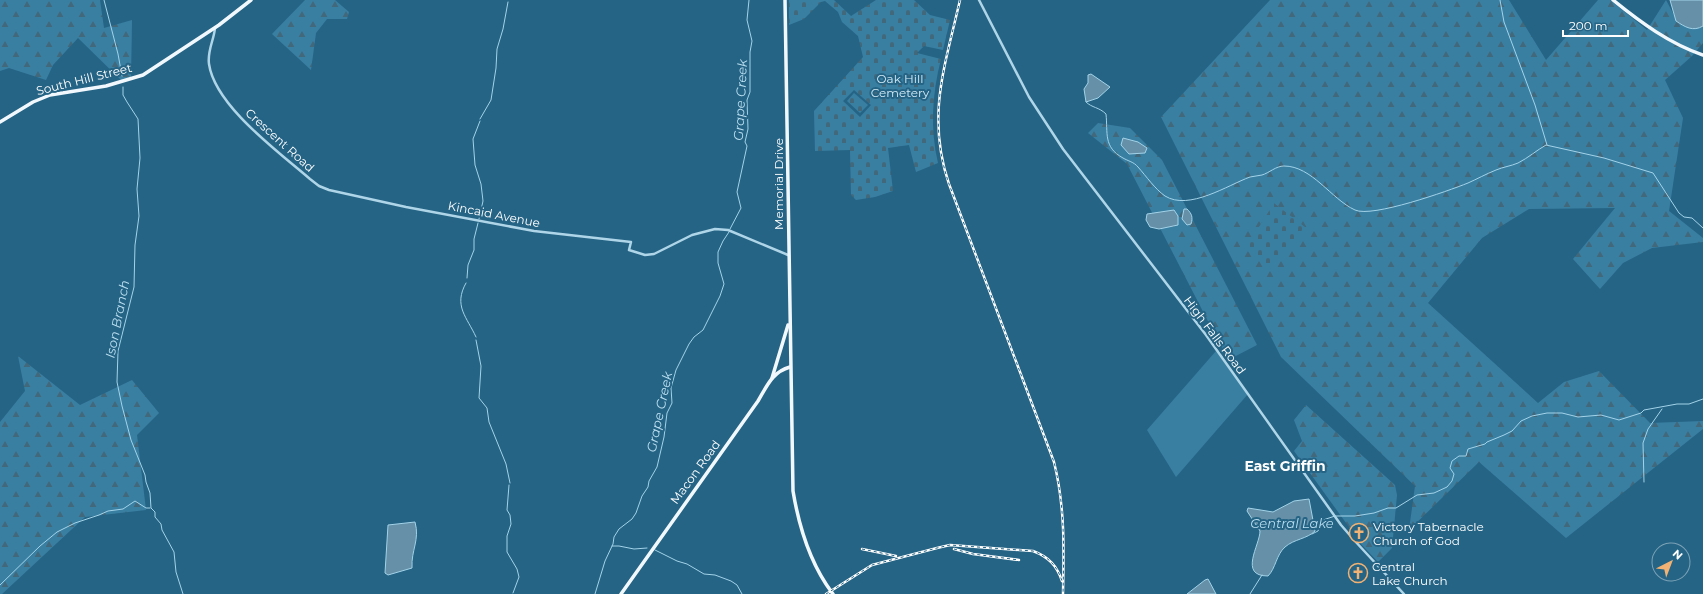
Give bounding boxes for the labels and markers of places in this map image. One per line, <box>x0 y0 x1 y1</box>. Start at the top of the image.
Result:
place label: Victory Tabernacle Church of God <box>1373 519 1484 548</box>
church icon: Victory Tabernacle Church of God <box>1348 522 1370 544</box>
place label: Central Lake Church <box>1372 559 1448 588</box>
church icon: Central Lake Church <box>1347 562 1369 584</box>

